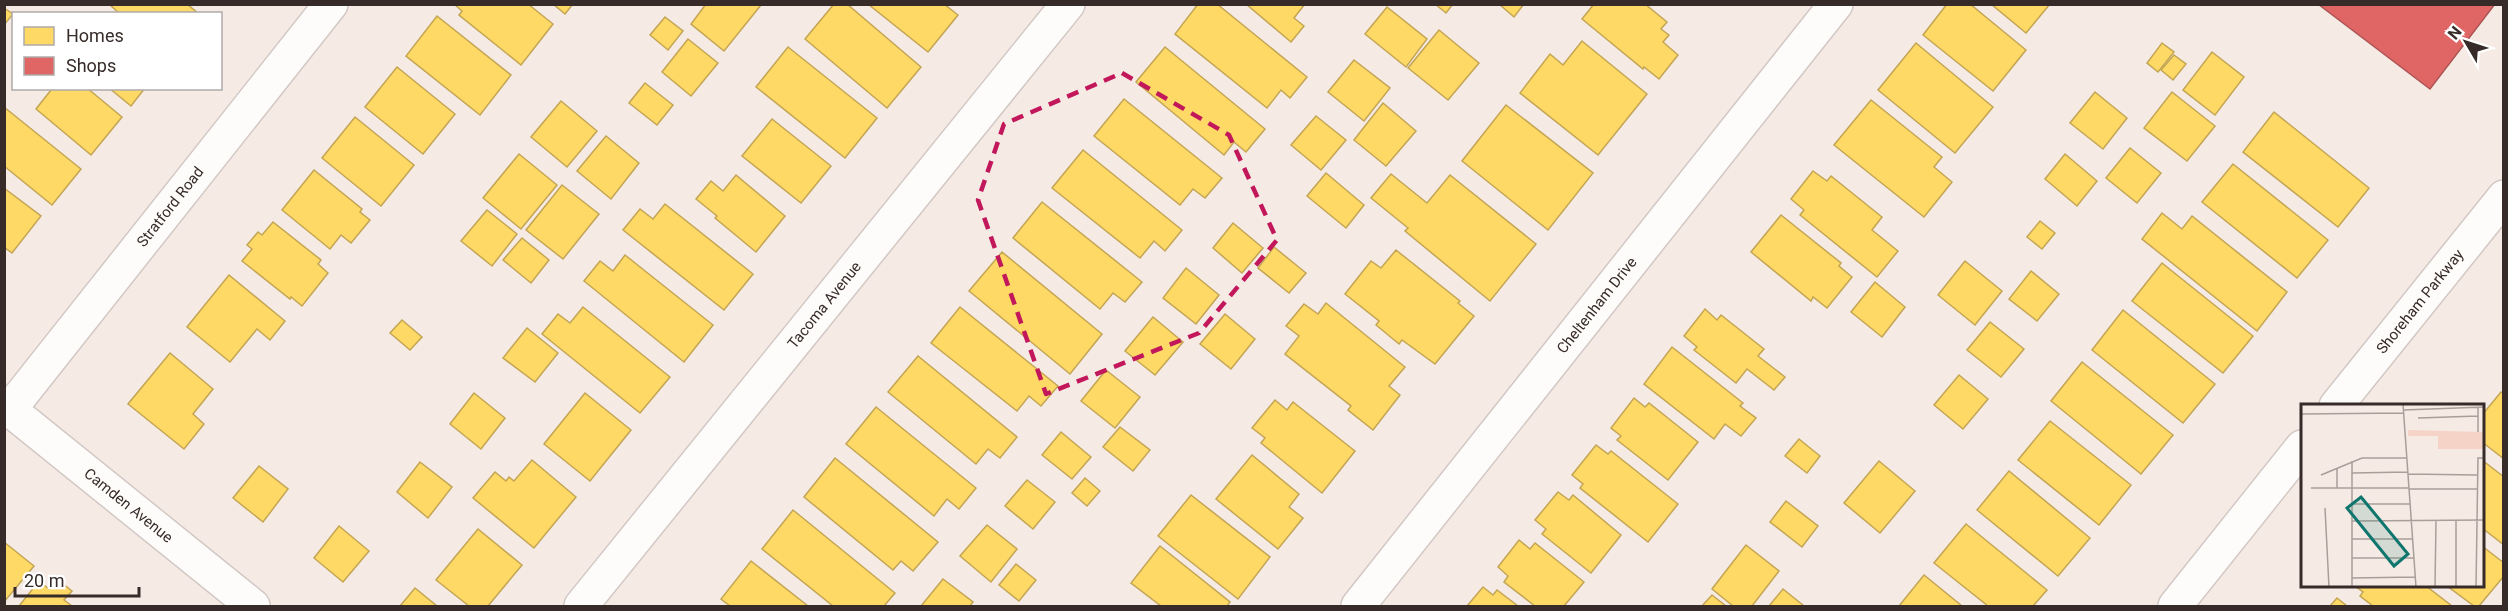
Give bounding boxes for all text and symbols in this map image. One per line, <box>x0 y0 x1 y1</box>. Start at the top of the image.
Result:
legend <box>12 12 222 90</box>
north arrow <box>2436 12 2496 72</box>
text: N <box>2444 23 2466 43</box>
text: Homes <box>66 25 124 46</box>
text: Shops <box>66 55 116 76</box>
street label: Stratford Road <box>133 163 207 250</box>
street label: Shoreham Parkway <box>2373 246 2467 357</box>
street label: Cheltenham Drive <box>1553 253 1641 357</box>
street label: Tacoma Avenue <box>784 258 865 352</box>
inset map <box>2301 404 2484 587</box>
street label: Camden Avenue <box>81 464 176 547</box>
scale bar <box>15 560 140 598</box>
text: 20 m <box>24 570 64 591</box>

